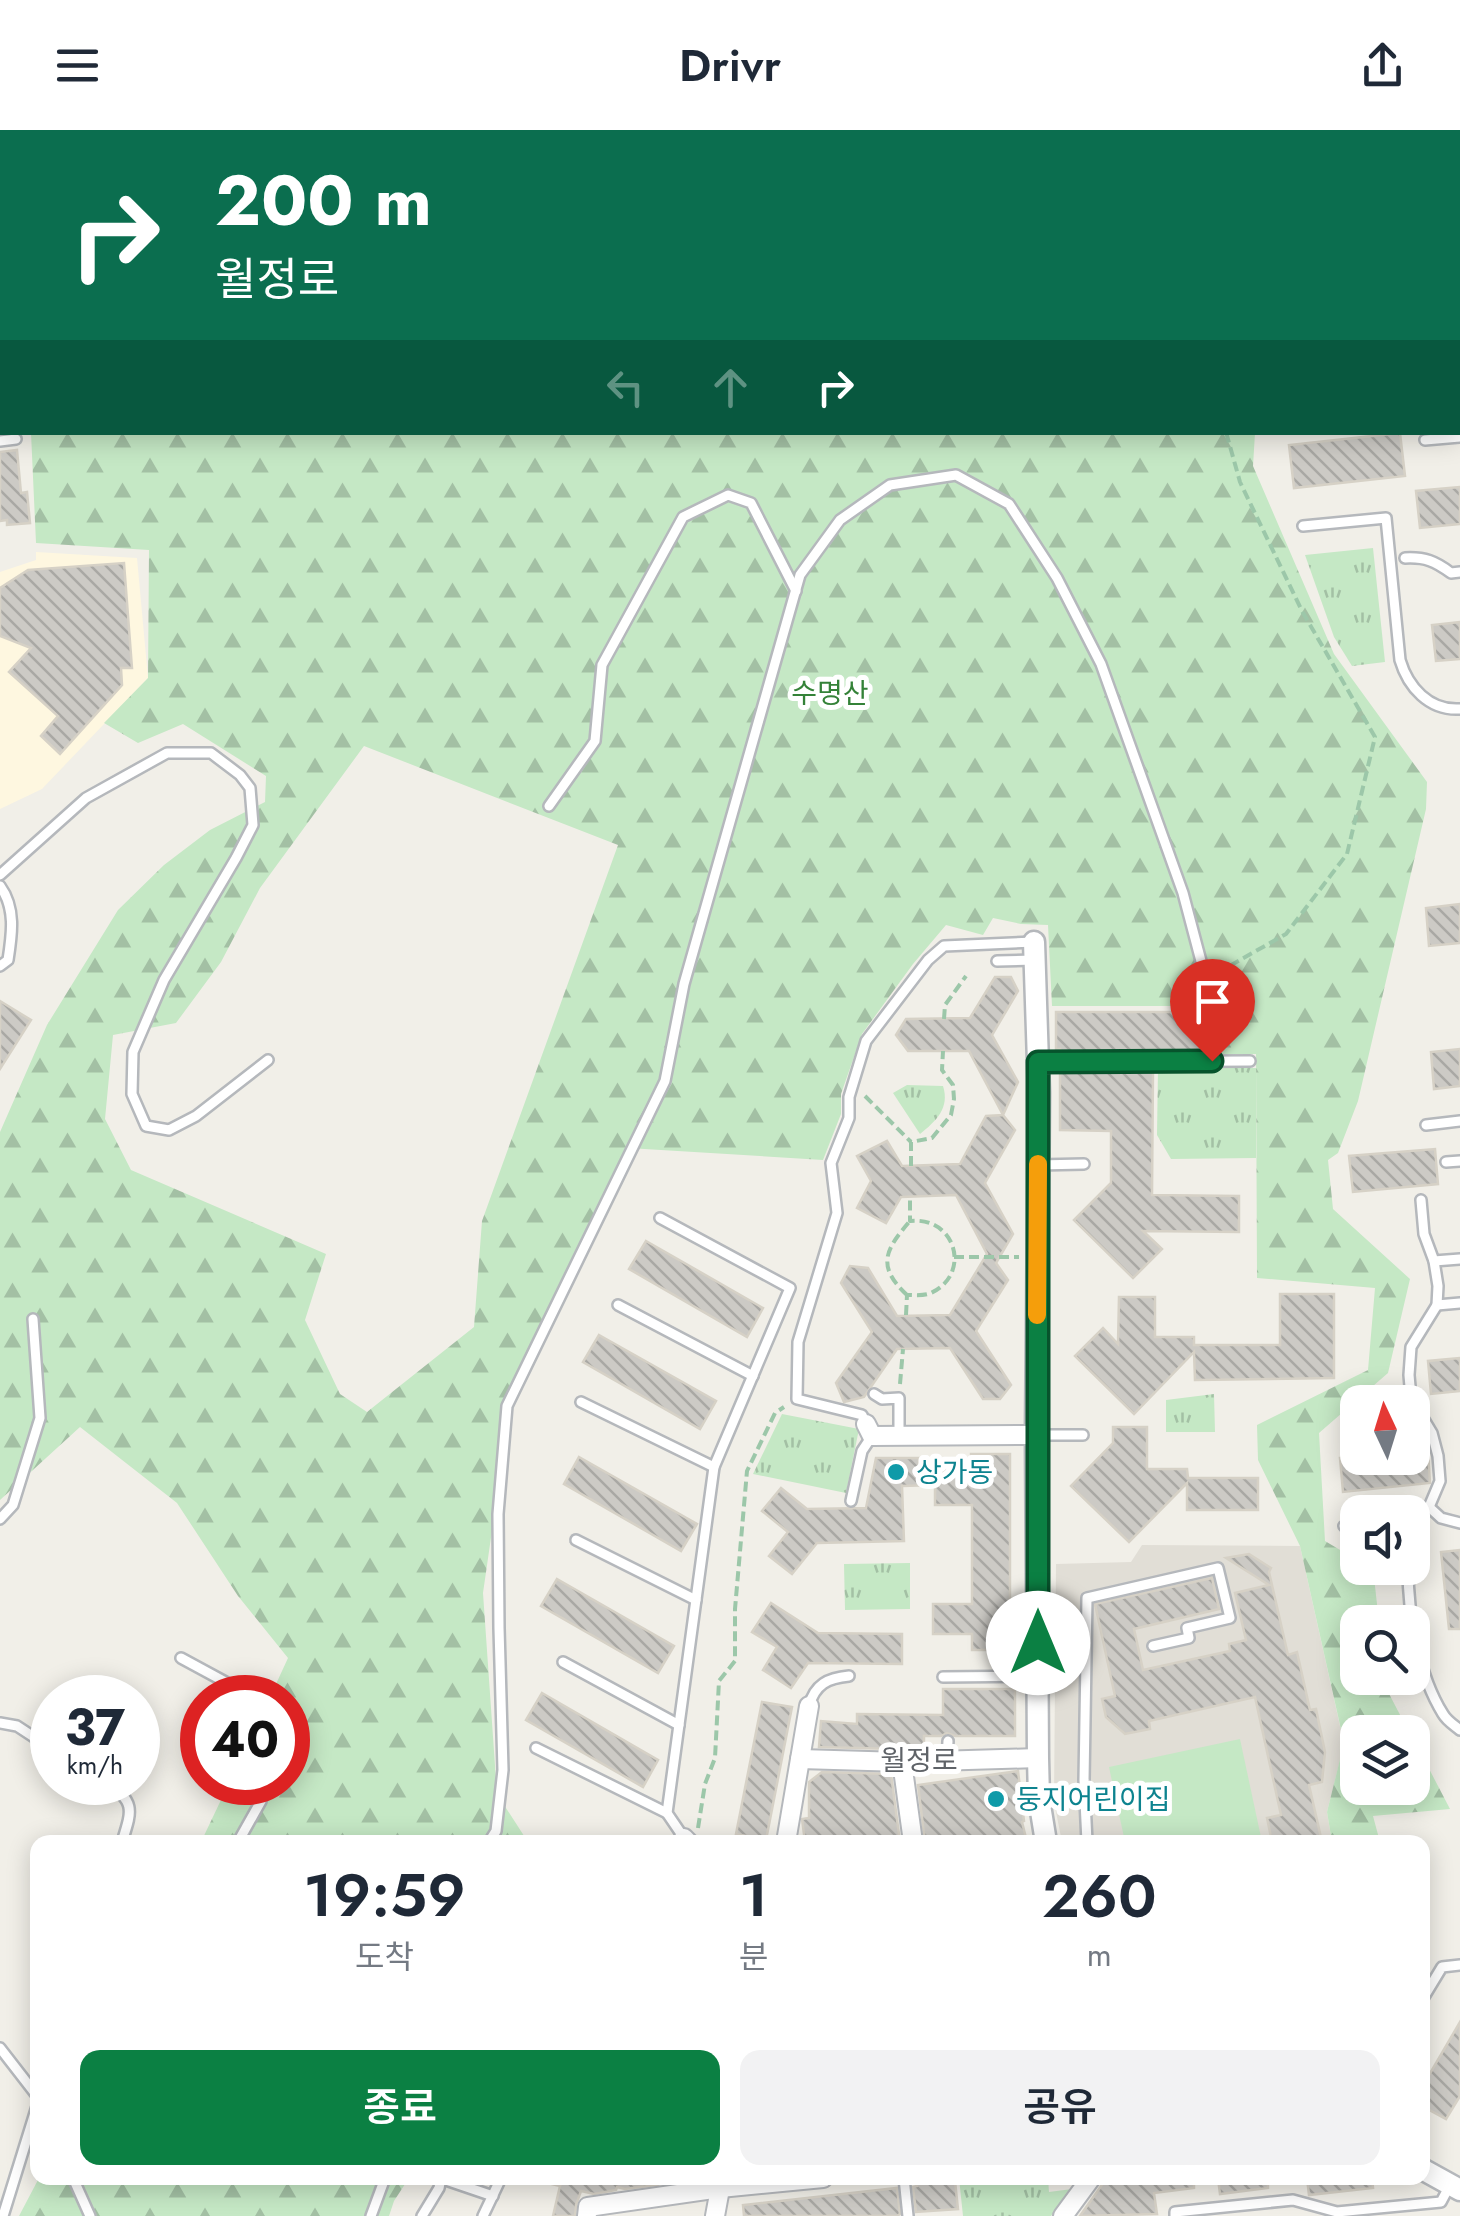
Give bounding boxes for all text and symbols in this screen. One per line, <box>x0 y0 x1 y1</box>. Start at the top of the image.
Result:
text: Drivr <box>679 33 781 98</box>
icon: menu <box>50 38 105 93</box>
icon: share <box>1355 38 1410 93</box>
text: 200 m <box>215 150 432 251</box>
icon: right <box>50 170 180 300</box>
text: 월정로 <box>215 247 339 312</box>
icon: left <box>598 360 653 415</box>
icon: ahead <box>703 360 758 415</box>
icon: right <box>808 360 863 415</box>
park label: 수명산 <box>791 673 869 714</box>
pin <box>1170 959 1255 1062</box>
icon: arrive <box>1185 974 1240 1029</box>
north arrow <box>1340 1385 1430 1475</box>
map controls <box>1340 1385 1430 1805</box>
place label: 상가동 <box>916 1452 993 1493</box>
marker: 상가동 <box>885 1461 907 1483</box>
button: sound <box>1340 1495 1430 1585</box>
position arrow <box>986 1591 1090 1695</box>
button: search <box>1340 1605 1430 1695</box>
speed limit sign: 40 <box>180 1675 310 1805</box>
text: 37 <box>65 1691 125 1764</box>
button: layers <box>1340 1715 1430 1805</box>
street label: 월정로 <box>880 1740 958 1781</box>
text: km/h <box>67 1747 123 1783</box>
place label: 둥지어린이집 <box>1016 1779 1171 1820</box>
marker: 둥지어린이집 <box>985 1788 1007 1810</box>
text: 19:59 <box>303 1852 466 1939</box>
text: 1 <box>739 1852 769 1939</box>
text: 260 <box>1042 1853 1157 1940</box>
text: m <box>1087 1932 1112 1978</box>
text: 도착 <box>355 1934 414 1980</box>
text: 분 <box>739 1934 769 1980</box>
button: 종료 <box>80 2050 720 2165</box>
button: 공유 <box>740 2050 1380 2165</box>

